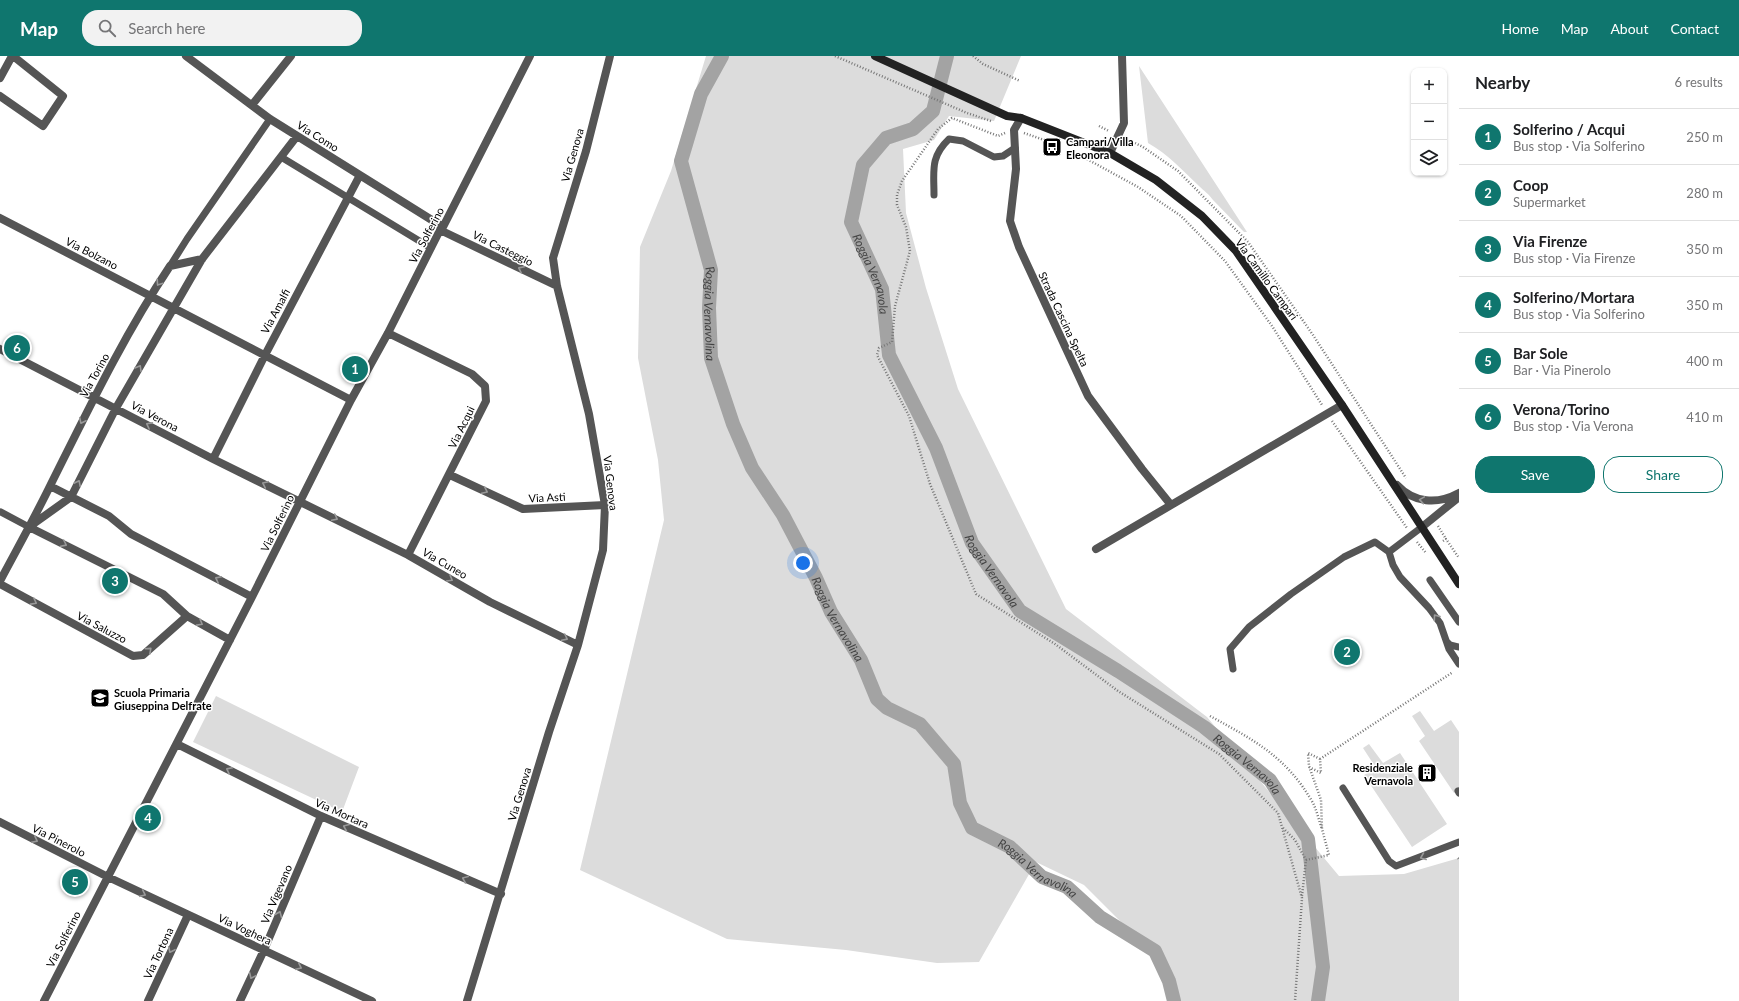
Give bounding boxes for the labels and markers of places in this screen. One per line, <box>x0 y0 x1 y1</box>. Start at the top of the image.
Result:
place label: Campari/Villa Eleonora <box>1066 135 1133 161</box>
bus stop icon: Campari/Villa Eleonora <box>1041 136 1063 158</box>
pin: 6 <box>4 333 30 363</box>
pin: 1 <box>342 354 368 384</box>
pin: 3 <box>102 566 128 596</box>
pin: 2 <box>1334 637 1360 667</box>
place label: Scuola Primaria Giuseppina Delfrate <box>114 686 212 712</box>
school or university icon: Scuola Primaria Giuseppina Delfrate <box>89 687 111 709</box>
place label: Residenziale Vernavola <box>1352 761 1413 787</box>
building icon: Residenziale Vernavola <box>1416 762 1438 784</box>
pin: 4 <box>135 803 161 833</box>
pin: 5 <box>62 867 88 897</box>

